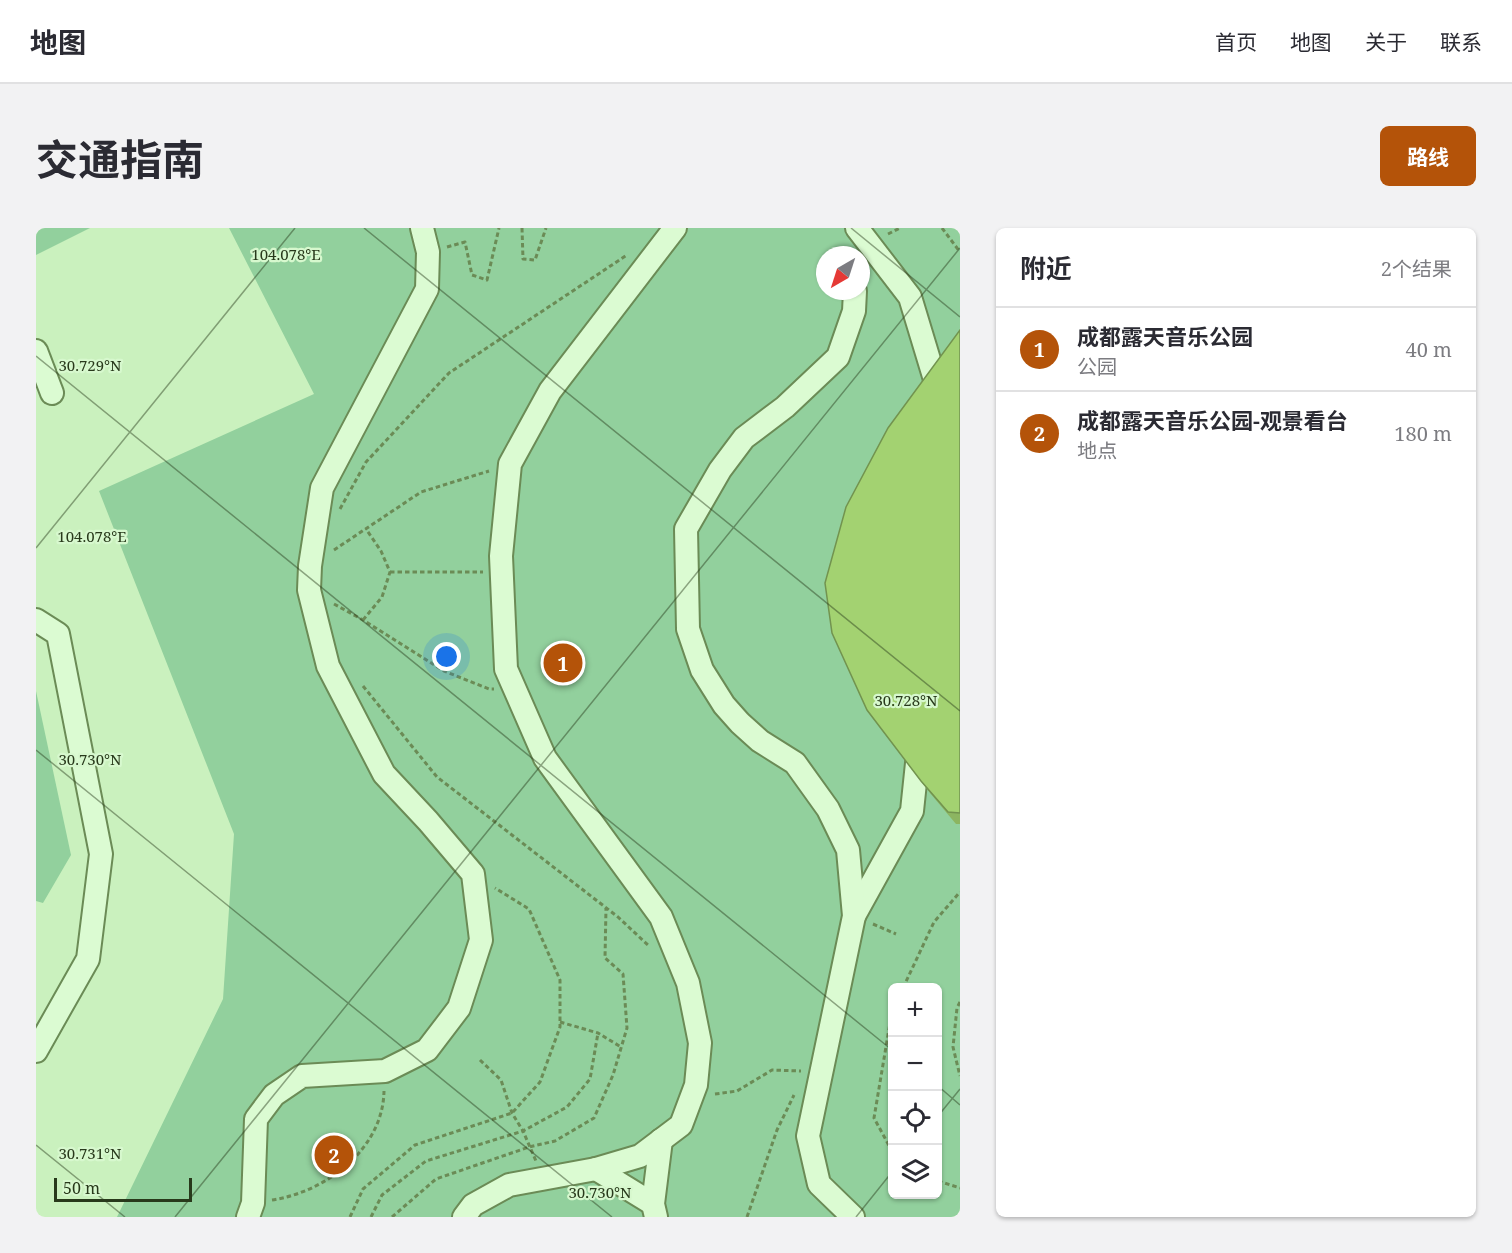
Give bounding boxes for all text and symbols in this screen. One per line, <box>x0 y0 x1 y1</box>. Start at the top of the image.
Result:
text: 地图 <box>30 23 86 61</box>
text: 首页 <box>1215 28 1257 56</box>
text: 地图 <box>1290 28 1332 56</box>
text: 关于 <box>1365 28 1407 56</box>
text: 联系 <box>1440 28 1482 56</box>
button: 路线 <box>1380 126 1476 186</box>
text: 交通指南 <box>36 130 204 187</box>
text: 104.078°E <box>251 244 321 264</box>
north arrow <box>816 246 870 300</box>
text: 附近 <box>1020 250 1072 286</box>
text: 2个结果 <box>1381 255 1452 282</box>
text: 成都露天音乐公园 <box>1077 321 1253 351</box>
text: 1 <box>1034 336 1045 363</box>
text: 40 m <box>1406 336 1452 363</box>
text: 公园 <box>1077 353 1117 380</box>
text: 30.729°N <box>58 355 122 375</box>
text: 成都露天音乐公园-观景看台 <box>1077 405 1348 435</box>
text: 2 <box>1034 420 1045 447</box>
text: 180 m <box>1394 420 1452 447</box>
text: 地点 <box>1077 437 1117 464</box>
text: 104.078°E <box>57 526 127 546</box>
pin: 1 <box>544 640 582 686</box>
your location <box>432 642 461 671</box>
text: 30.728°N <box>874 690 938 710</box>
text: 30.730°N <box>58 749 122 769</box>
map controls <box>888 983 942 1199</box>
button: + <box>888 983 942 1037</box>
button: − <box>888 1037 942 1091</box>
button: locate <box>888 1091 942 1145</box>
pin: 2 <box>314 1132 354 1178</box>
text: 30.731°N <box>58 1143 122 1163</box>
button: layers <box>888 1145 942 1199</box>
scale bar <box>54 1175 192 1202</box>
text: 50 m <box>63 1177 100 1199</box>
text: 30.730°N <box>568 1182 632 1202</box>

